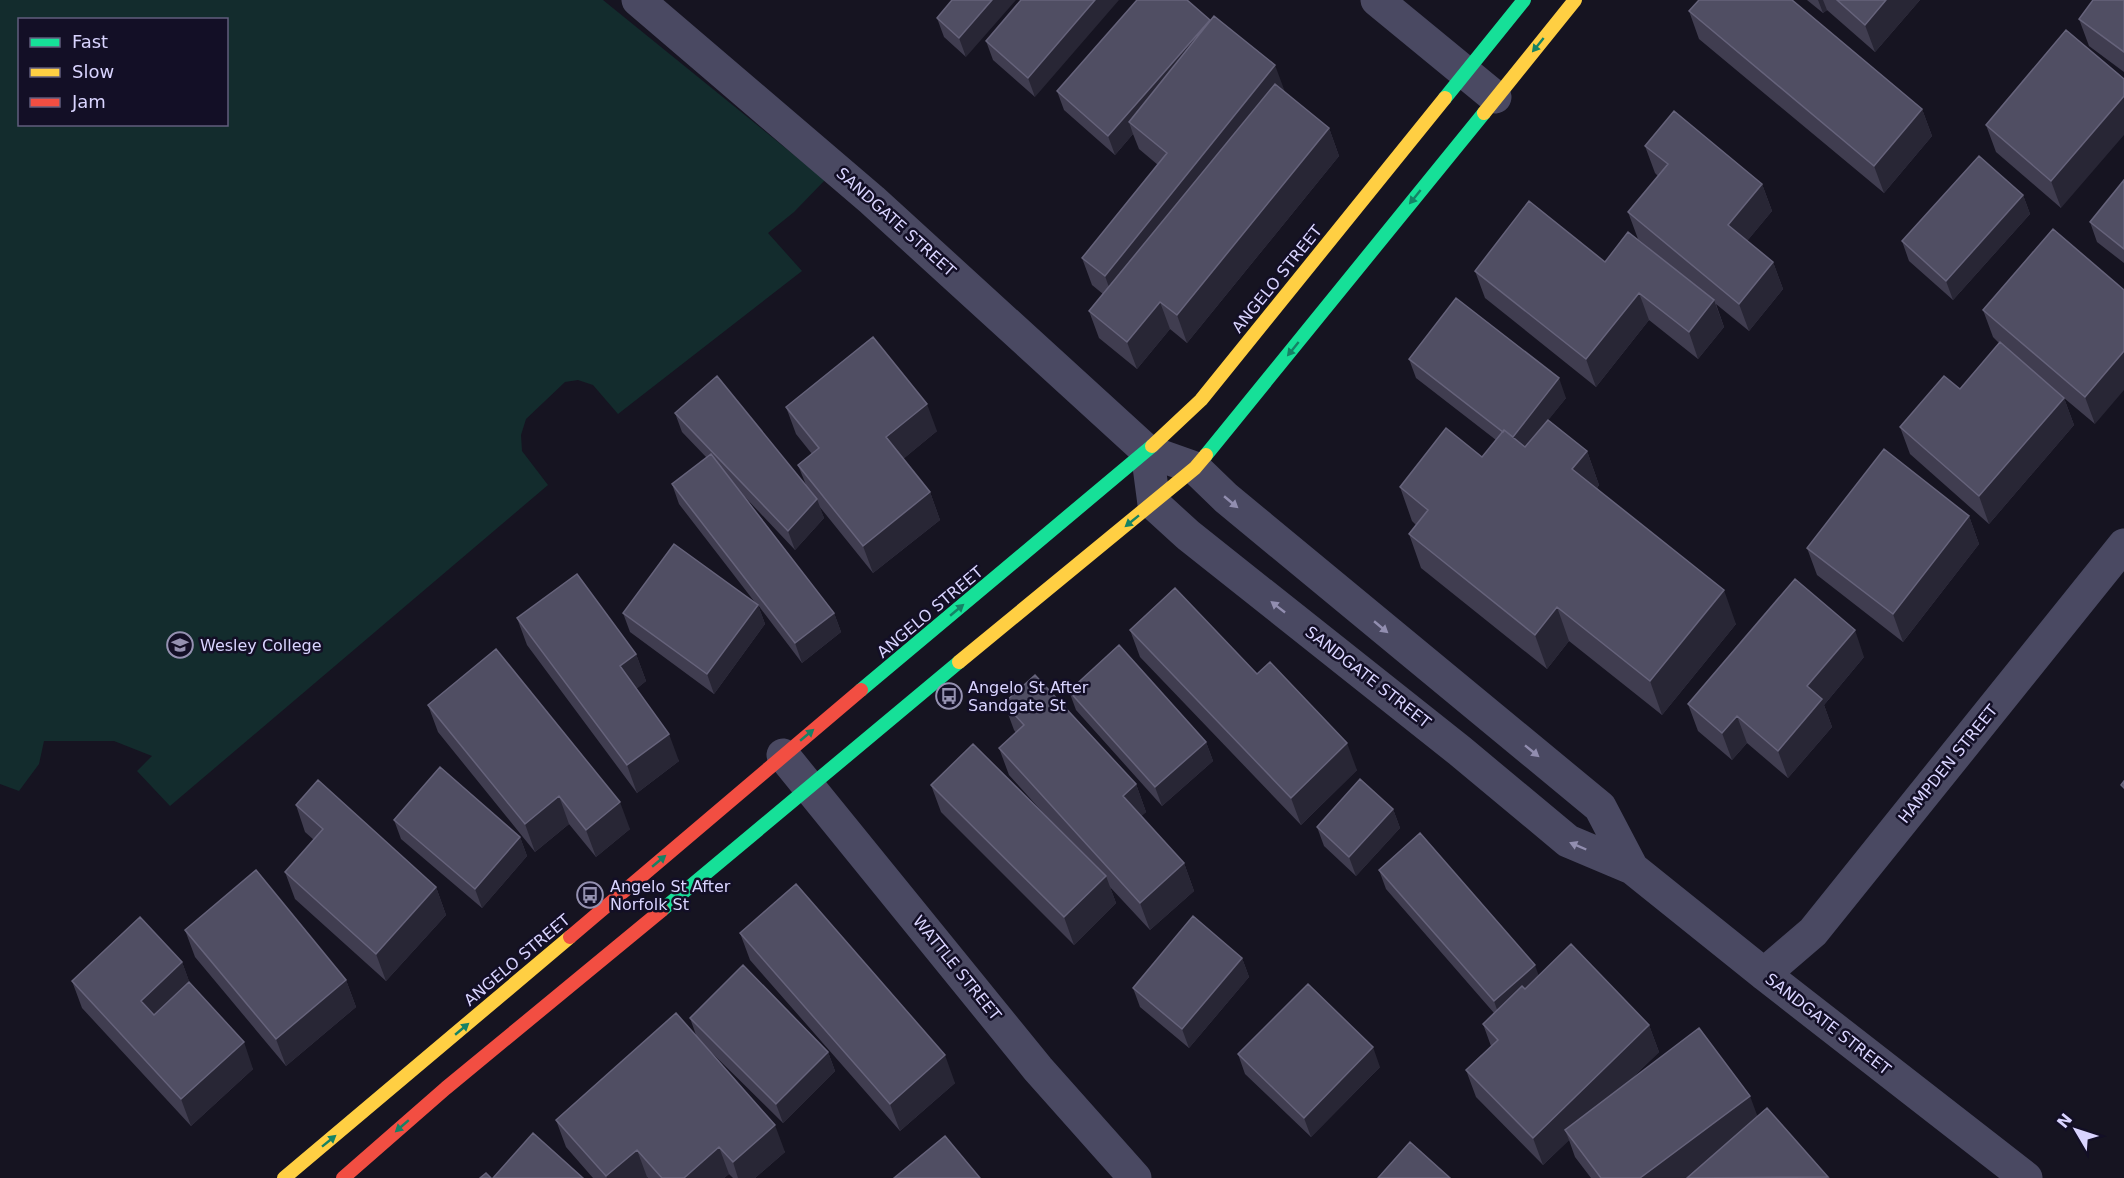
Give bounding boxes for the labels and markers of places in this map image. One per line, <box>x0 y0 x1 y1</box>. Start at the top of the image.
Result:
school or university icon: Wesley College <box>165 630 195 660</box>
place label: Wesley College <box>200 636 322 655</box>
place label: Angelo St After Sandgate St <box>968 678 1089 715</box>
bus stop icon: Angelo St After Sandgate St <box>934 681 964 711</box>
place label: Angelo St After Norfolk St <box>610 877 731 914</box>
bus stop icon: Angelo St After Norfolk St <box>575 880 605 910</box>

